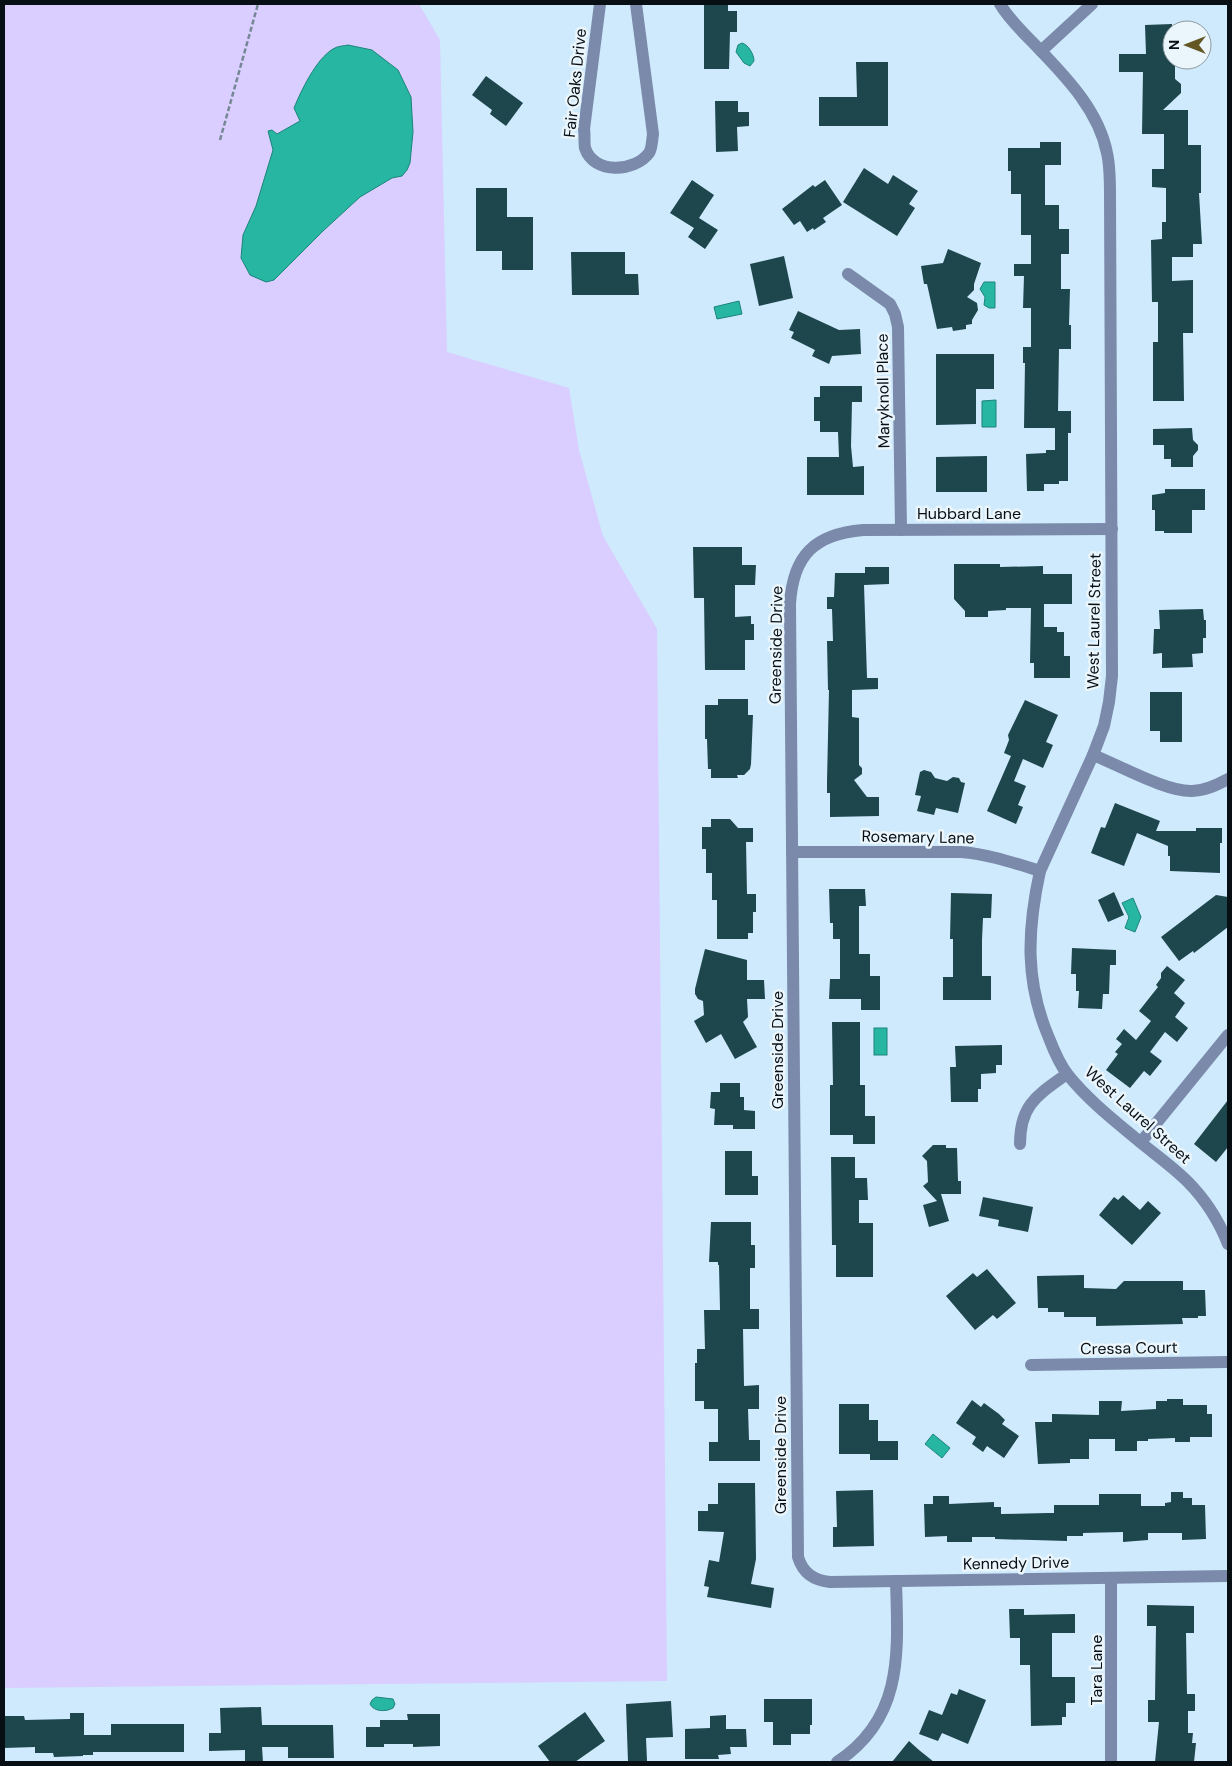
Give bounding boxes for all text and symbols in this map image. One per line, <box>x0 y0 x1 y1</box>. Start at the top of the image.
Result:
north arrow <box>1162 20 1212 70</box>
street label: Fair Oaks Drive <box>559 27 591 139</box>
text: N <box>1165 40 1183 50</box>
street label: Maryknoll Place <box>871 333 895 449</box>
street label: Hubbard Lane <box>917 503 1021 524</box>
street label: West Laurel Street <box>1082 553 1106 689</box>
street label: Greenside Drive <box>764 586 788 704</box>
street label: Rosemary Lane <box>861 826 975 848</box>
street label: Greenside Drive <box>767 991 788 1109</box>
street label: West Laurel Street <box>1080 1062 1196 1168</box>
street label: Cressa Court <box>1080 1337 1178 1359</box>
street label: Greenside Drive <box>770 1396 791 1514</box>
street label: Kennedy Drive <box>963 1552 1069 1574</box>
street label: Tara Lane <box>1086 1635 1107 1705</box>

